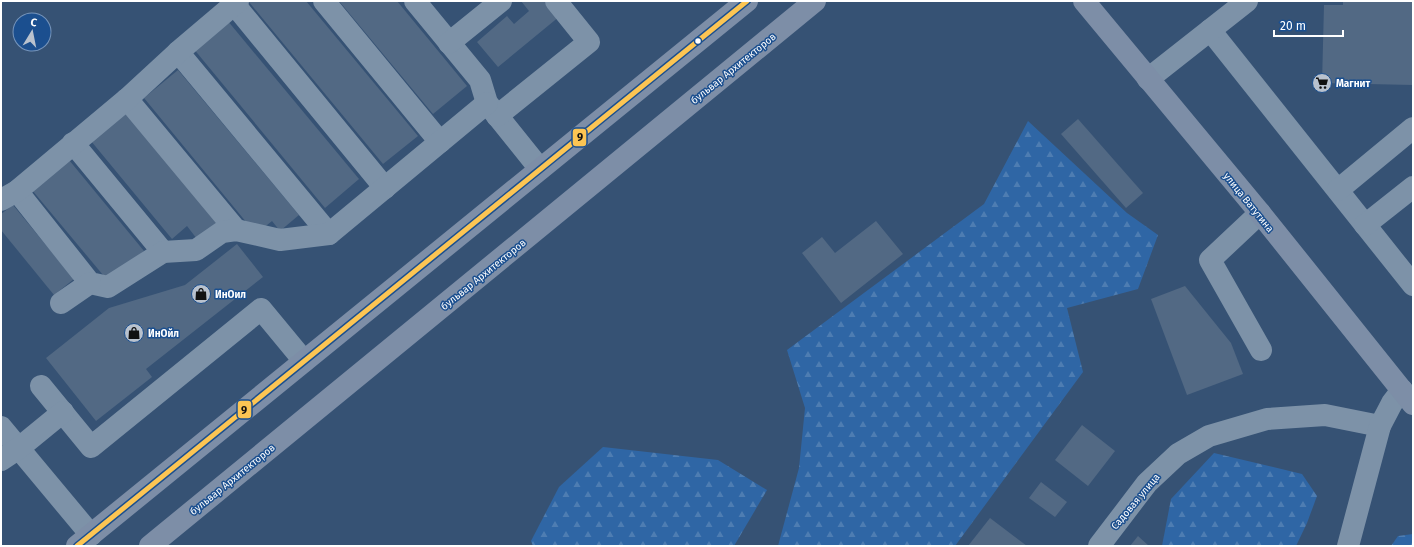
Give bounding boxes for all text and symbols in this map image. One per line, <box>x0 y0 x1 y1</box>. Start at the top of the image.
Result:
north arrow <box>12 12 52 52</box>
scale bar <box>1274 12 1343 38</box>
text: С <box>29 16 39 30</box>
text: 20 m <box>1280 19 1306 33</box>
street label: бульвар Архитекторов <box>689 31 779 107</box>
unlabelled marker <box>693 36 703 46</box>
supermarket icon: Магнит <box>1311 72 1333 94</box>
place label: Магнит <box>1336 78 1370 90</box>
line badge: 9 <box>572 128 587 147</box>
text: 9 <box>577 131 583 144</box>
street label: улица Ватутина <box>1221 170 1276 235</box>
street label: бульвар Архитекторов <box>439 237 529 313</box>
shop icon: ИнОил <box>190 283 212 305</box>
place label: ИнОил <box>215 289 246 301</box>
shop icon: ИнОйл <box>123 322 145 344</box>
place label: ИнОйл <box>148 328 179 340</box>
line badge: 9 <box>237 400 252 419</box>
text: 9 <box>241 404 247 417</box>
street label: бульвар Архитекторов <box>188 442 278 518</box>
street label: Садовая улица <box>1109 471 1163 532</box>

